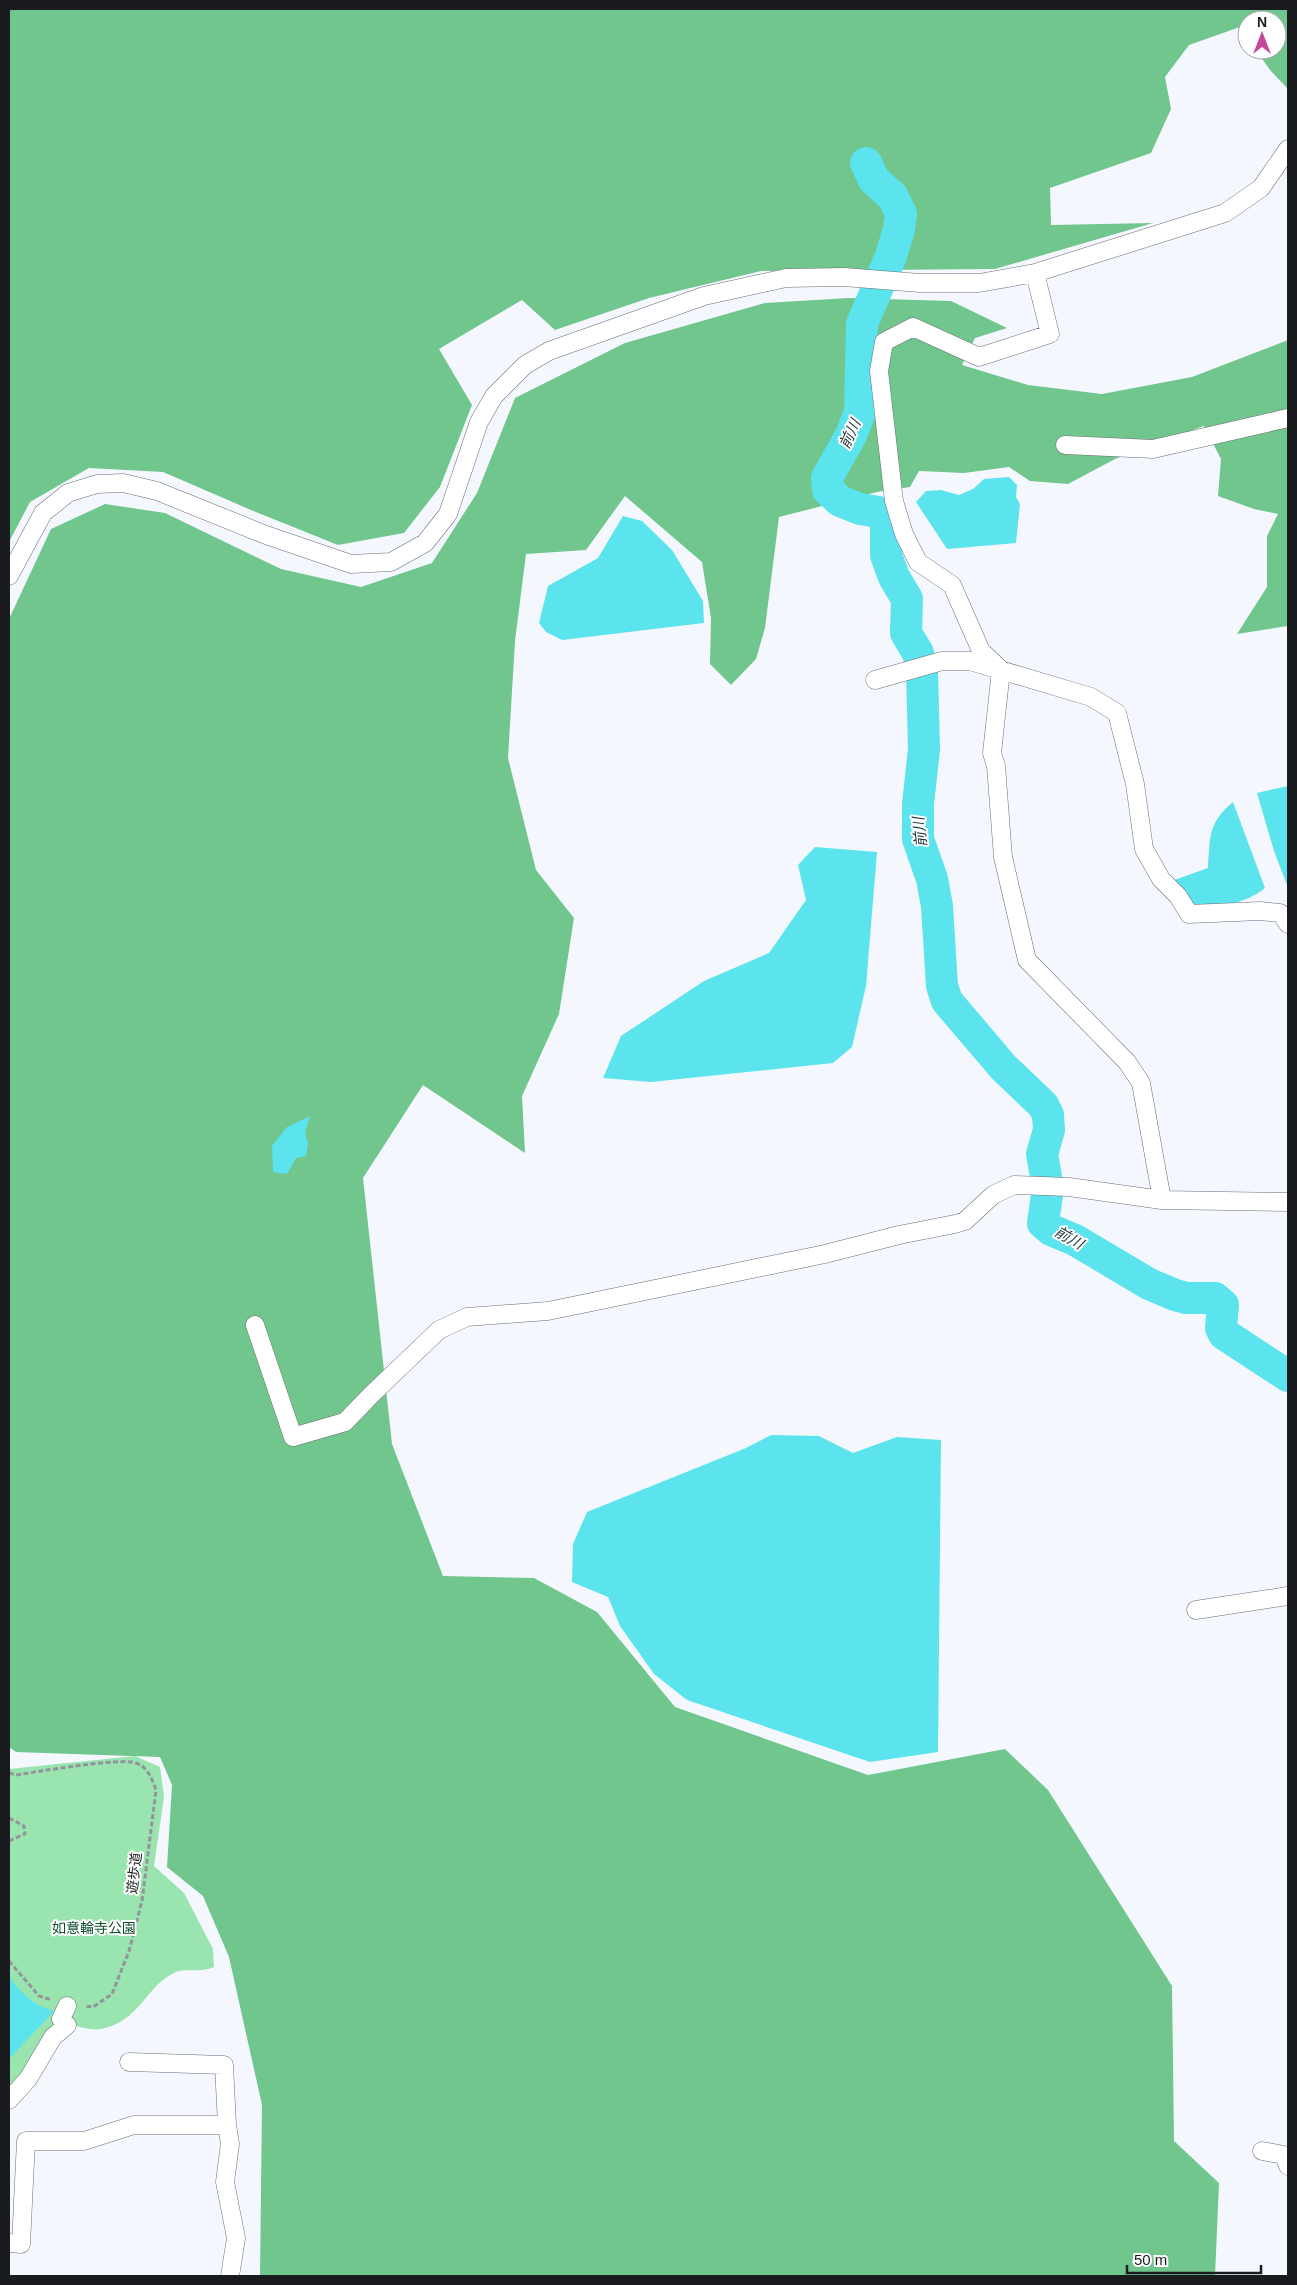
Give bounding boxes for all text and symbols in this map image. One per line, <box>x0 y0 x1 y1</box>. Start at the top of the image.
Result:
north arrow <box>1237 10 1287 60</box>
text: N <box>1257 14 1267 30</box>
water label: 前川 <box>836 415 864 451</box>
water label: 前川 <box>909 814 930 848</box>
water label: 前川 <box>1052 1223 1088 1253</box>
street label: 遊歩道 <box>124 1851 144 1895</box>
park label: 如意輪寺公園 <box>52 1920 136 1936</box>
scale bar <box>1127 2242 1261 2274</box>
text: 50 m <box>1134 2251 1167 2268</box>

